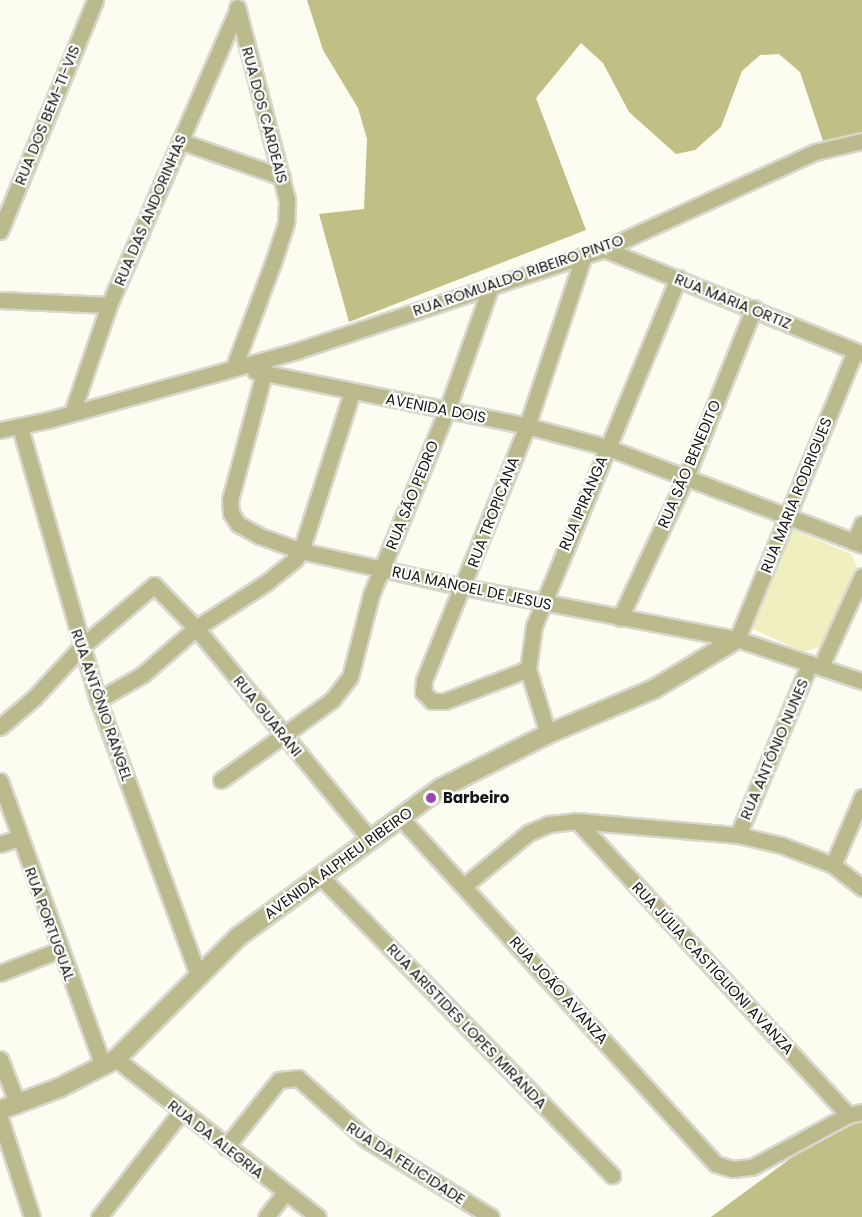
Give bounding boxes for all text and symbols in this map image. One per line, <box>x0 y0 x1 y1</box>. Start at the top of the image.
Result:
street label: RUA DOS BEM-TI-VIS <box>11 42 83 188</box>
street label: RUA DOS CARDEAIS <box>238 45 292 185</box>
street label: RUA DAS ANDORINHAS <box>110 132 190 288</box>
street label: RUA ROMUALDO RIBEIRO PINTO <box>410 230 626 320</box>
street label: RUA MARIA ORTIZ <box>672 269 794 333</box>
street label: AVENIDA DOIS <box>384 389 488 427</box>
street label: RUA SÃO BENEDITO <box>654 397 724 531</box>
street label: RUA MARIA RODRIGUES <box>757 415 835 575</box>
street label: RUA SÃO PEDRO <box>382 438 442 552</box>
street label: RUA IPIRANGA <box>555 453 611 553</box>
street label: RUA TROPICANA <box>464 454 522 570</box>
street label: RUA MANOEL DE JESUS <box>391 562 553 614</box>
street label: RUA ANTÔNIO RANGEL <box>68 627 136 783</box>
street label: RUA GUARANI <box>230 672 306 760</box>
street label: RUA ANTÔNIO NUNES <box>736 676 812 822</box>
place label: Barbeiro <box>443 789 509 807</box>
marker: Barbeiro <box>424 791 438 805</box>
street label: AVENIDA ALPHEU RIBEIRO <box>260 803 416 923</box>
street label: RUA PORTUGUAL <box>21 865 79 983</box>
street label: RUA JÚLIA CASTIGLIONI AVANZA <box>628 878 798 1058</box>
street label: RUA JOÃO AVANZA <box>506 933 612 1047</box>
street label: RUA ARISTIDES LOPES MIRANDA <box>383 940 551 1112</box>
street label: RUA DA ALEGRIA <box>164 1096 268 1182</box>
street label: RUA DA FELICIDADE <box>343 1118 469 1208</box>

